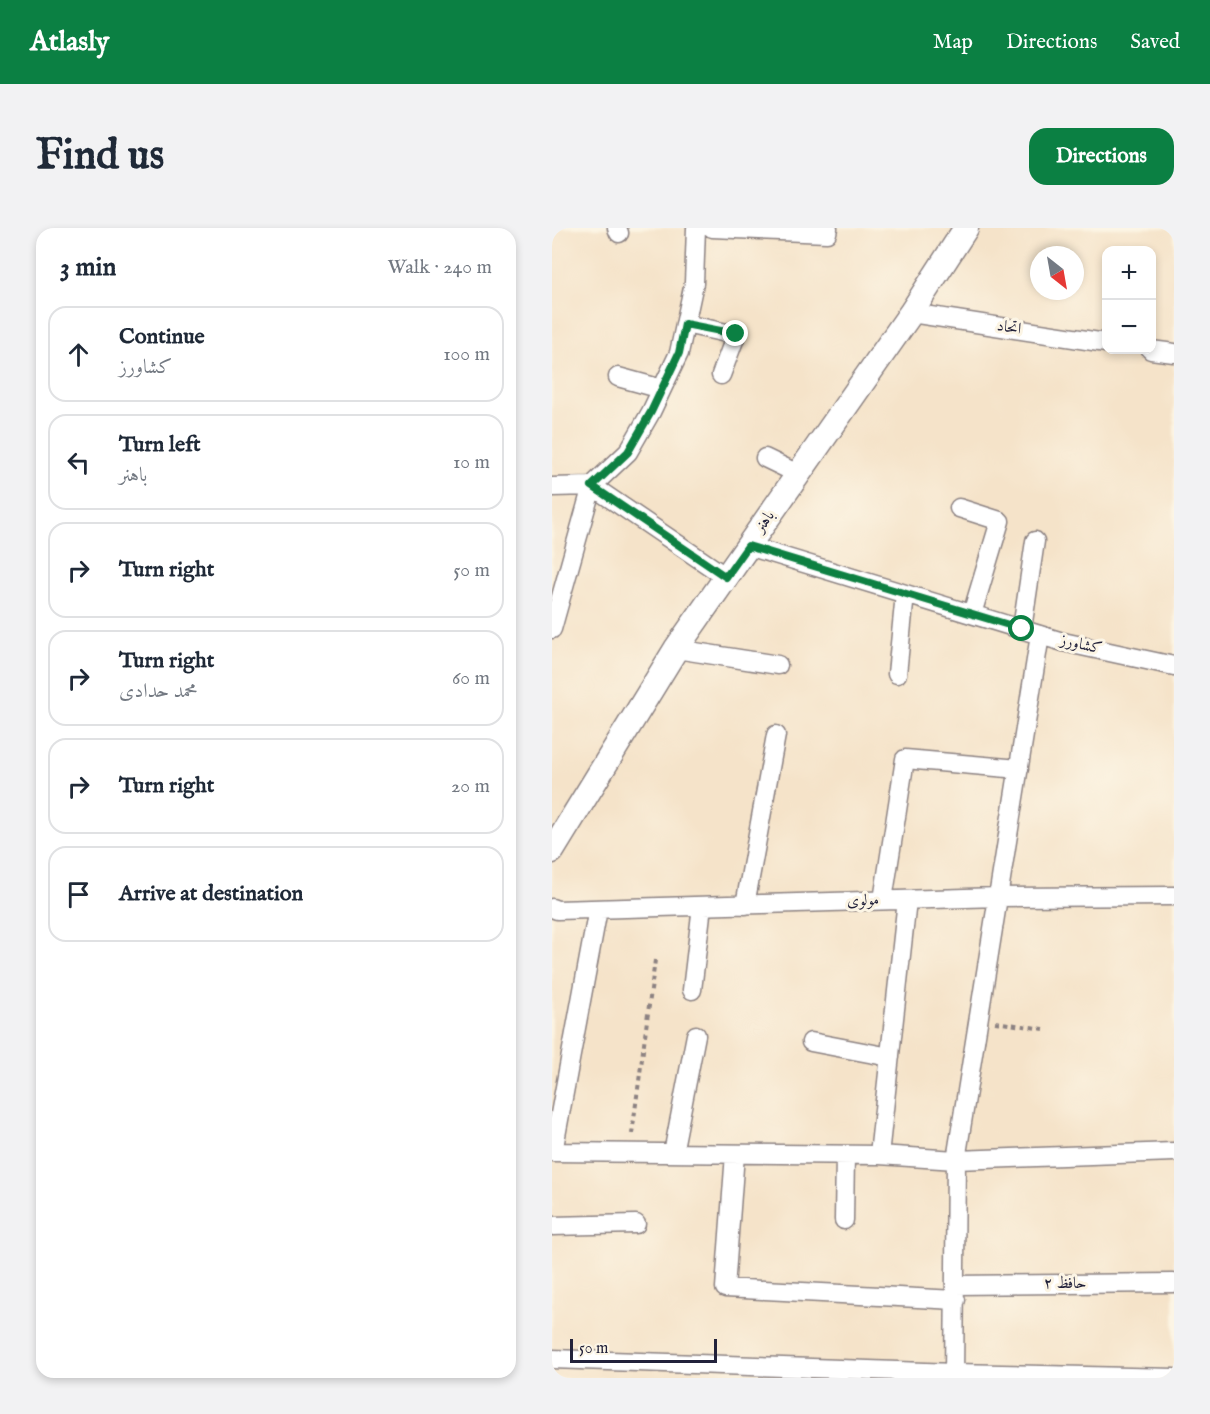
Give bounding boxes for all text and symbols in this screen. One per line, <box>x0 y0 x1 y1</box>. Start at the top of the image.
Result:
text: Atlasly <box>30 25 109 60</box>
text: Map <box>933 29 973 56</box>
text: Directions <box>1006 29 1097 56</box>
text: Saved <box>1130 29 1180 56</box>
button: Directions <box>1029 128 1174 185</box>
text: Find us <box>36 130 164 183</box>
north arrow <box>1030 246 1084 300</box>
map controls <box>1102 246 1156 354</box>
button: + <box>1102 246 1156 300</box>
text: 3 min <box>60 251 116 284</box>
text: Walk · 240 m <box>387 255 492 280</box>
button: − <box>1102 300 1156 354</box>
street label: اتحاد <box>995 316 1023 340</box>
route end <box>722 320 748 346</box>
text: Continue <box>119 323 205 351</box>
icon: ahead <box>62 338 95 371</box>
text: 100 m <box>443 342 490 367</box>
text: کشاورز <box>119 355 172 380</box>
text: Turn left <box>119 431 201 459</box>
icon: left <box>62 446 95 479</box>
text: 10 m <box>453 450 490 475</box>
text: باهنر <box>119 463 147 488</box>
street label: باهنر <box>749 507 780 539</box>
icon: right <box>62 554 95 587</box>
text: Turn right <box>119 556 214 584</box>
text: 50 m <box>453 558 490 583</box>
route start <box>1008 615 1034 641</box>
street label: کشاورز <box>1056 630 1104 660</box>
text: Turn right <box>119 647 214 675</box>
icon: right <box>62 662 95 695</box>
text: 60 m <box>452 666 490 691</box>
text: محمد حدادی <box>119 679 198 704</box>
icon: right <box>62 770 95 803</box>
text: Turn right <box>119 772 214 800</box>
text: 20 m <box>451 774 490 799</box>
icon: arrive <box>62 878 95 911</box>
text: Arrive at destination <box>119 880 303 908</box>
street label: مولوی <box>847 890 879 912</box>
street label: حافظ ۲ <box>1044 1274 1086 1294</box>
scale bar <box>570 1336 717 1364</box>
text: 50 m <box>579 1339 608 1359</box>

